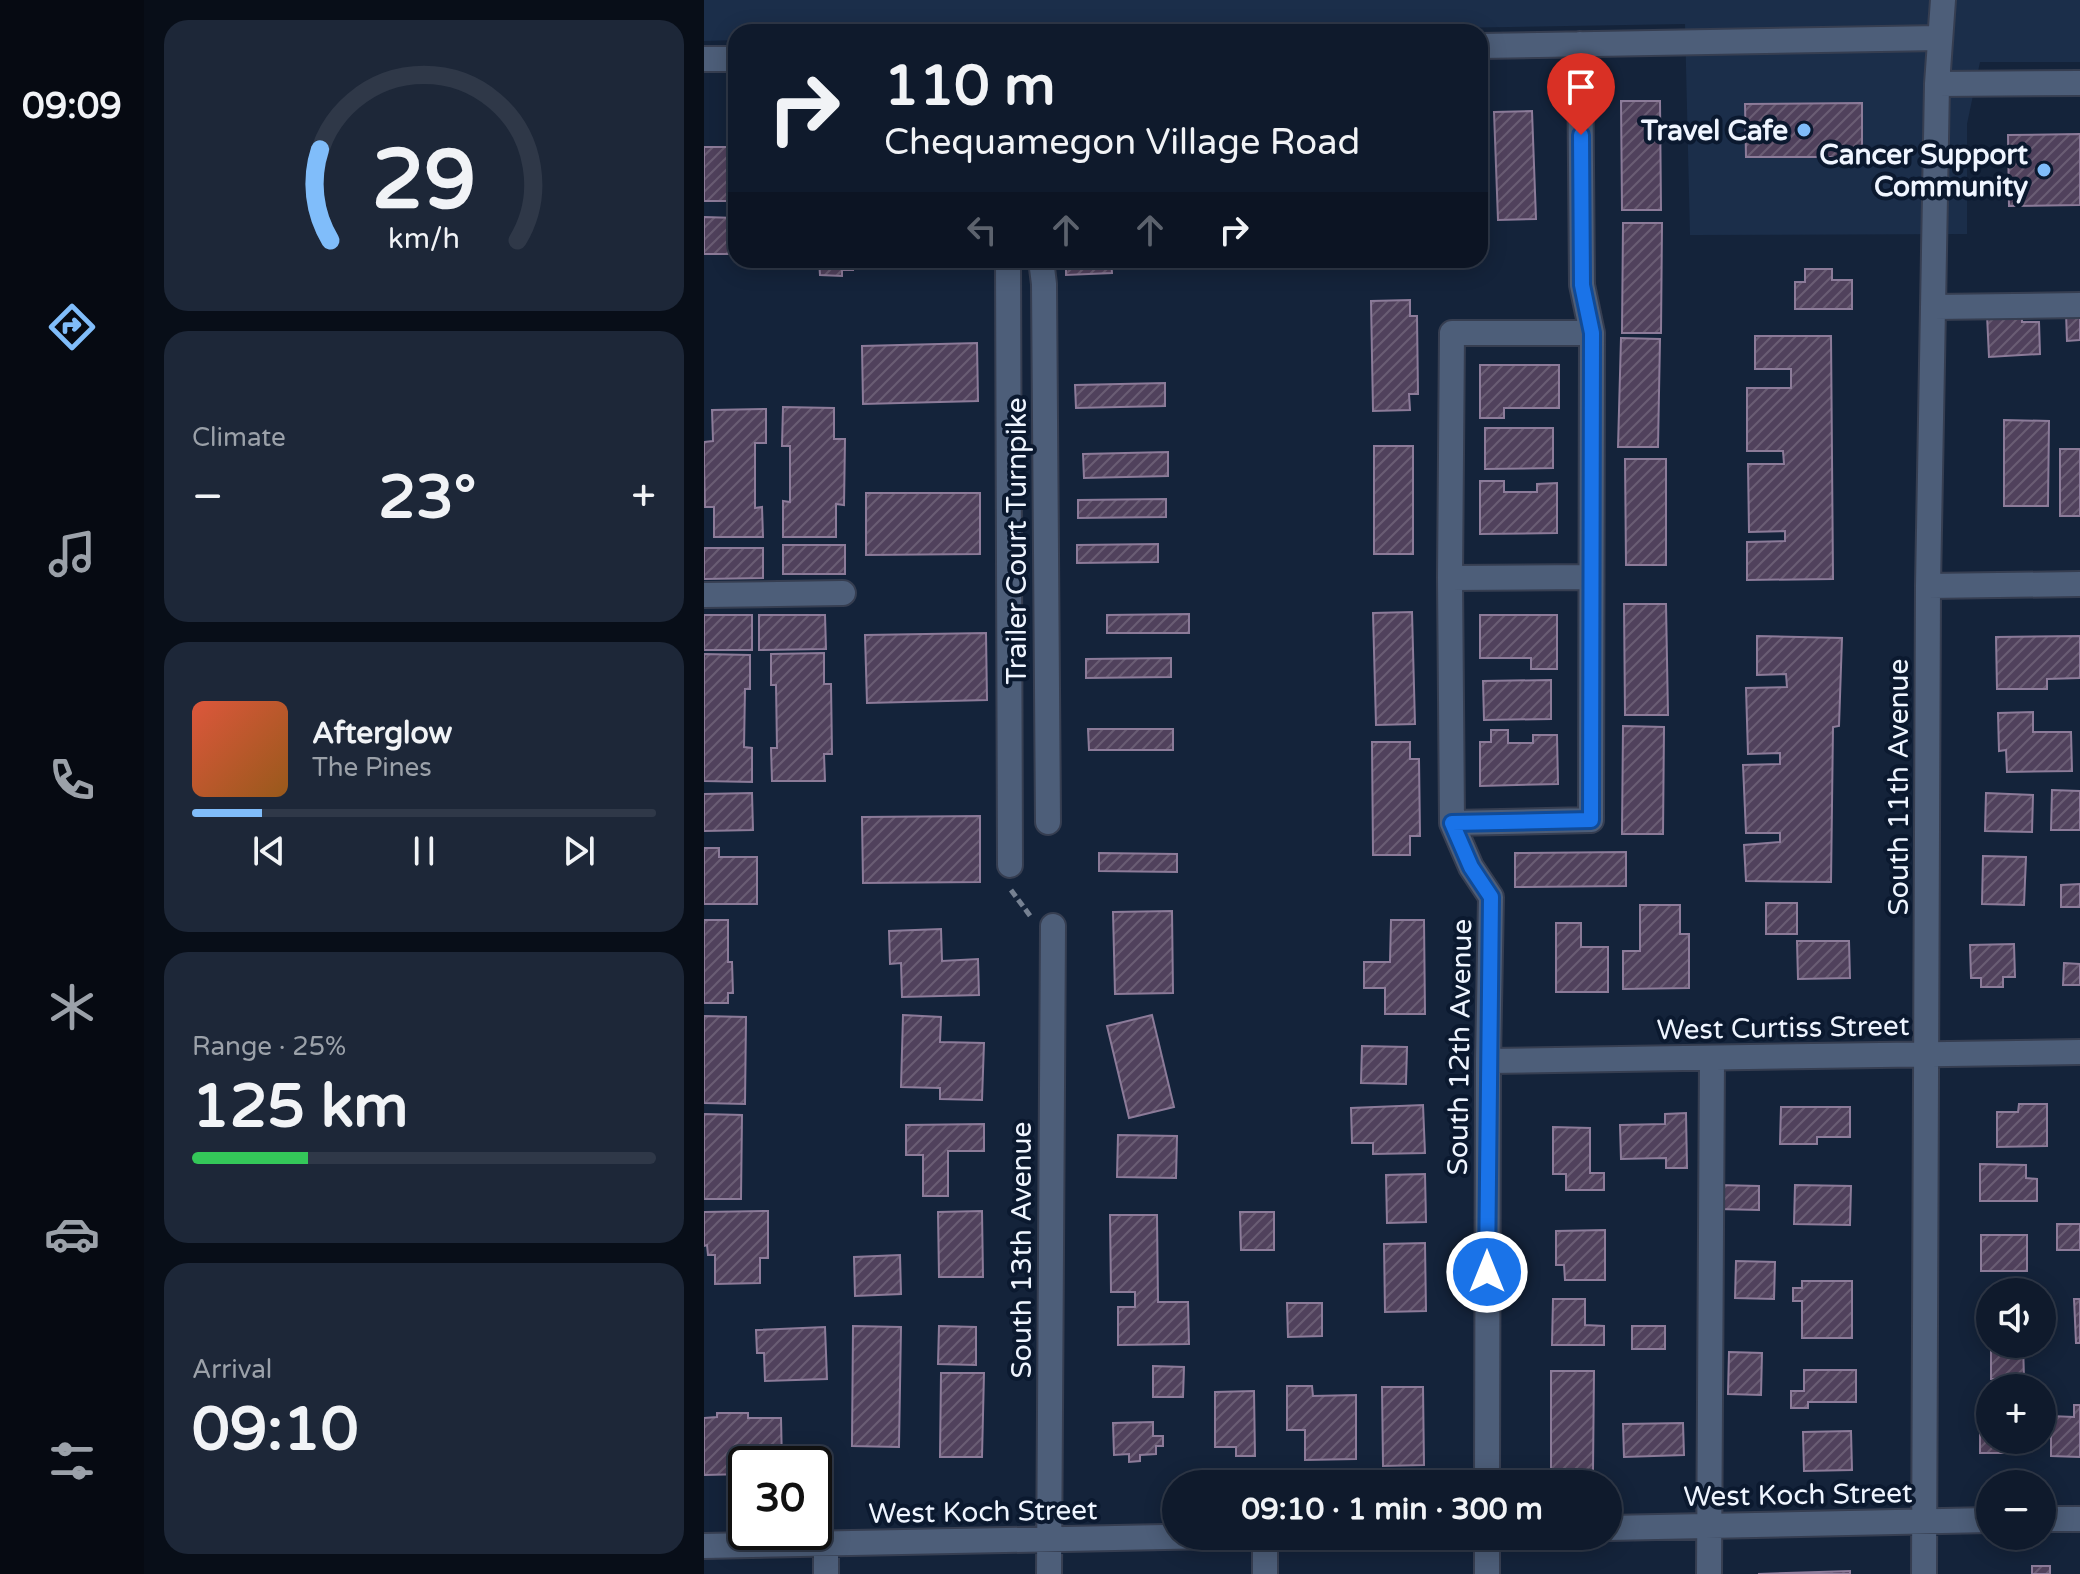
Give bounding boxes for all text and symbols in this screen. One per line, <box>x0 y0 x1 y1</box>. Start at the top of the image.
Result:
text: 110 m <box>884 53 1055 120</box>
pin <box>1547 53 1615 135</box>
icon: right <box>752 56 856 160</box>
icon: arrive <box>1559 65 1603 109</box>
text: 09:09 <box>22 85 122 128</box>
place label: Travel Cafe <box>1640 114 1788 148</box>
text: Chequamegon Village Road <box>884 121 1360 164</box>
marker: Travel Cafe <box>1795 121 1813 139</box>
text: 29 <box>372 131 476 231</box>
place label: Cancer Support Community <box>1819 138 2028 204</box>
marker: Cancer Support Community <box>2035 161 2053 179</box>
icon: left <box>960 208 1004 252</box>
icon: ahead <box>1044 208 1088 252</box>
icon: ahead <box>1128 208 1172 252</box>
icon: right <box>1212 208 1256 252</box>
text: km/h <box>388 223 460 257</box>
icon: directions <box>44 299 100 355</box>
street label: Trailer Court Turnpike <box>1000 397 1034 685</box>
text: Climate <box>192 422 286 453</box>
text: 23° <box>378 462 476 534</box>
text: − <box>192 471 223 524</box>
text: + <box>631 471 656 524</box>
icon: music <box>44 526 100 582</box>
street label: South 11th Avenue <box>1882 659 1916 915</box>
text: Afterglow <box>312 715 452 752</box>
icon: phone <box>44 752 100 808</box>
text: The Pines <box>312 752 432 783</box>
icon: previous <box>247 829 291 873</box>
icon: pause <box>402 829 446 873</box>
icon: next <box>557 829 601 873</box>
street label: South 12th Avenue <box>1441 918 1479 1176</box>
icon: climate <box>44 979 100 1035</box>
street label: West Curtiss Street <box>1656 1009 1910 1047</box>
text: Range · 25% <box>192 1031 346 1062</box>
text: 125 km <box>192 1071 408 1143</box>
street label: South 13th Avenue <box>1005 1122 1039 1378</box>
icon: car <box>44 1206 100 1262</box>
position arrow <box>1445 1230 1529 1314</box>
map controls <box>1976 1278 2056 1550</box>
button: sound <box>1976 1278 2056 1358</box>
text: Arrival <box>192 1354 272 1385</box>
button: + <box>1976 1374 2056 1454</box>
text: 09:10 <box>192 1394 358 1466</box>
icon: filters <box>44 1433 100 1489</box>
speed limit sign: 30 <box>728 1446 832 1550</box>
button: − <box>1976 1470 2056 1550</box>
street label: West Koch Street <box>1683 1476 1913 1514</box>
text: 09:10 · 1 min · 300 m <box>1241 1491 1543 1528</box>
street label: West Koch Street <box>868 1493 1098 1531</box>

